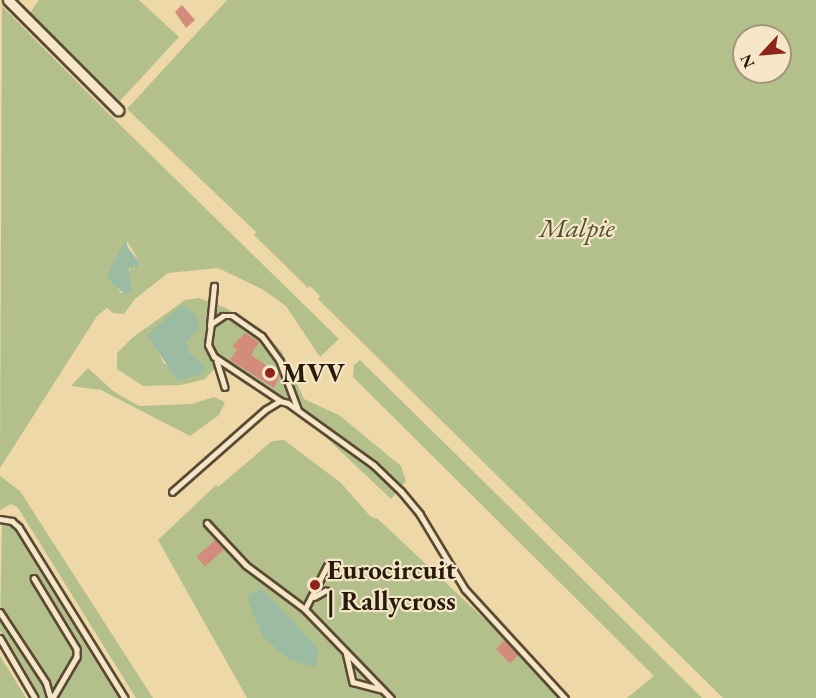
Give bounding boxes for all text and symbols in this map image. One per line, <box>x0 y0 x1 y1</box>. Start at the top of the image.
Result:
north arrow <box>732 24 792 84</box>
text: N <box>735 51 759 72</box>
park label: Malpie <box>539 212 615 244</box>
place label: MVV <box>282 357 345 389</box>
marker: MVV <box>263 366 277 380</box>
place label: Eurocircuit | Rallycross <box>327 553 456 616</box>
marker: Eurocircuit | Rallycross <box>308 578 322 592</box>

